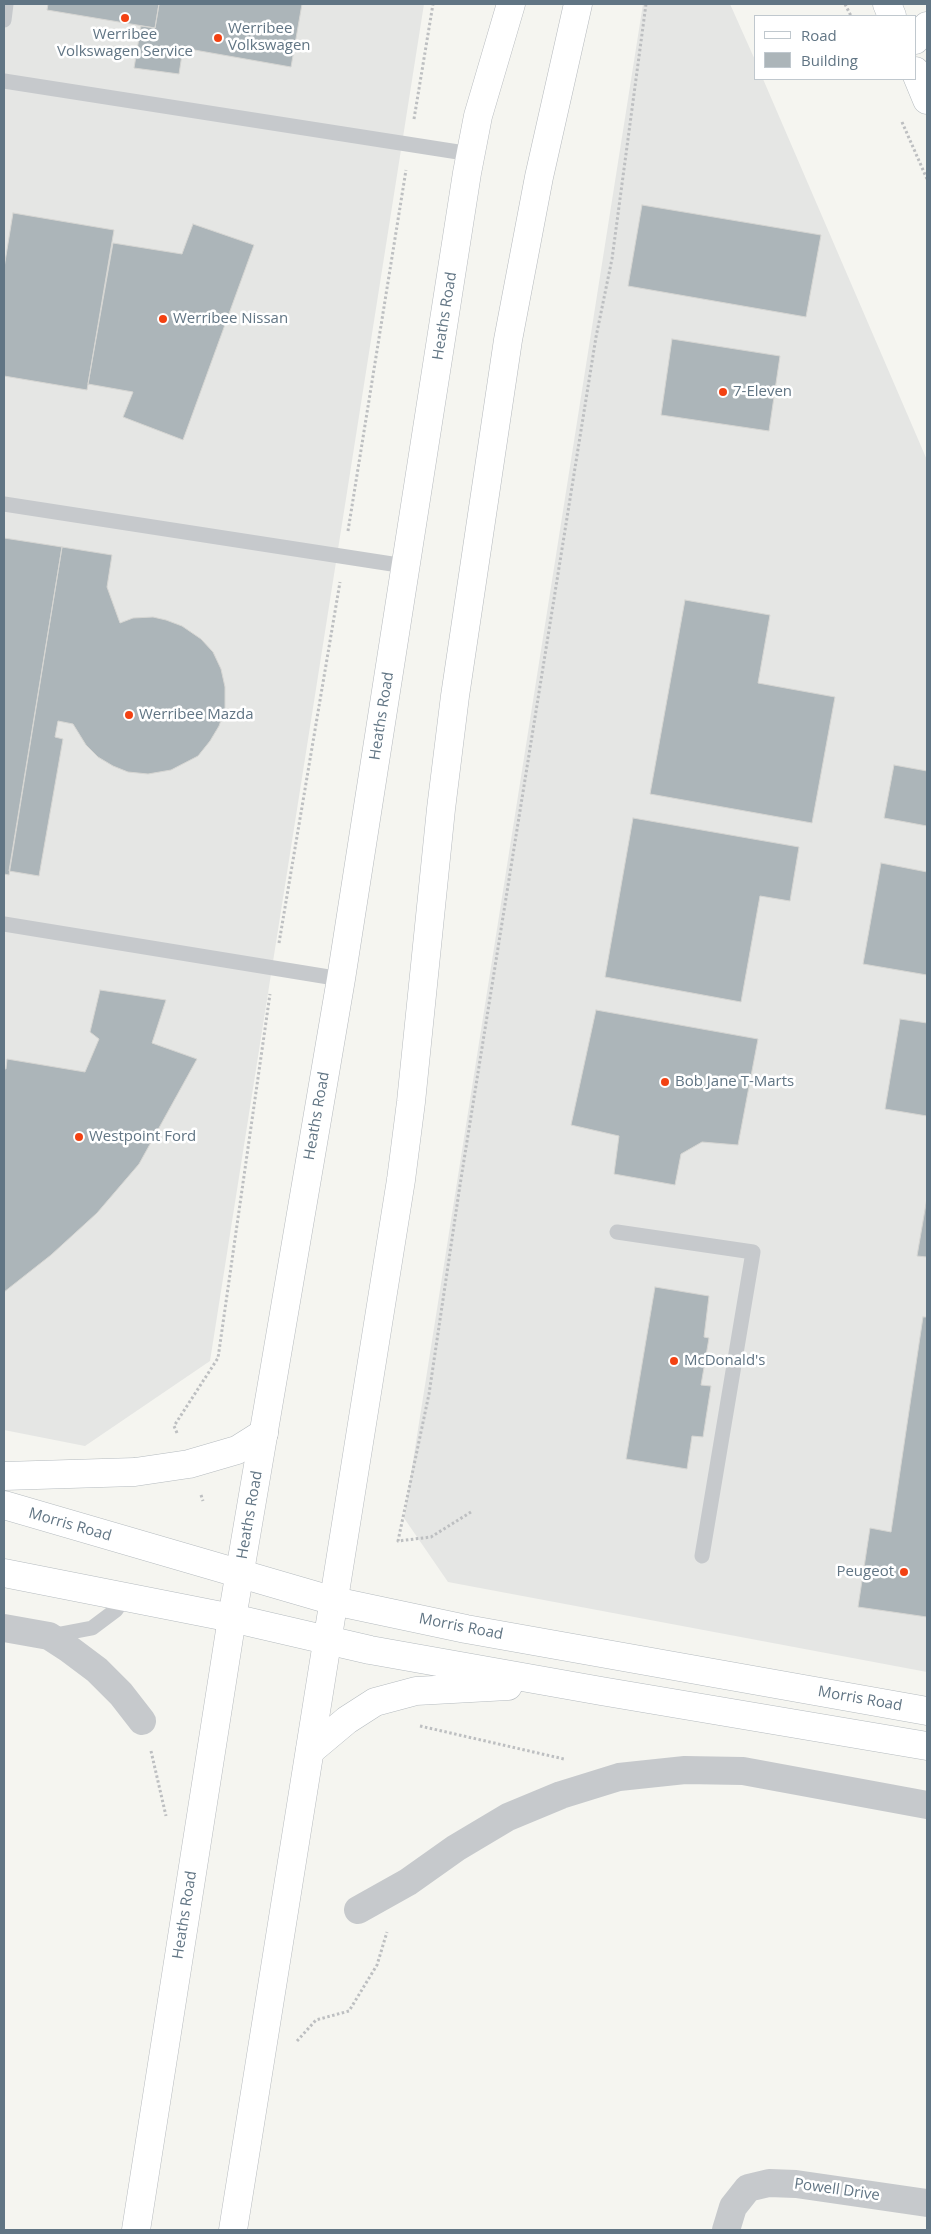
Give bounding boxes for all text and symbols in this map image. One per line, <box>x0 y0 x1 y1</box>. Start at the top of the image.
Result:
marker: Werribee Volkswagen Service <box>119 12 131 24</box>
legend <box>754 15 916 80</box>
place label: Werribee Volkswagen <box>228 20 311 55</box>
text: Road <box>801 25 837 45</box>
place label: Werribee Volkswagen Service <box>57 26 193 61</box>
marker: Werribee Volkswagen <box>212 32 224 44</box>
text: Building <box>801 50 858 70</box>
street label: Heaths Road <box>429 271 461 361</box>
place label: Werribee Nissan <box>173 310 288 328</box>
marker: Werribee Nissan <box>157 313 169 325</box>
place label: 7-Eleven <box>733 383 792 401</box>
marker: 7-Eleven <box>717 386 729 398</box>
street label: Heaths Road <box>366 671 398 761</box>
place label: Werribee Mazda <box>139 706 254 724</box>
marker: Werribee Mazda <box>123 709 135 721</box>
street label: Heaths Road <box>300 1071 334 1161</box>
place label: Bob Jane T-Marts <box>675 1073 794 1091</box>
marker: Bob Jane T-Marts <box>659 1076 671 1088</box>
place label: Westpoint Ford <box>89 1128 196 1146</box>
marker: Westpoint Ford <box>73 1131 85 1143</box>
place label: McDonald's <box>684 1352 766 1370</box>
marker: McDonald's <box>668 1355 680 1367</box>
street label: Heaths Road <box>233 1470 267 1560</box>
street label: Morris Road <box>26 1505 114 1545</box>
place label: Peugeot <box>836 1563 894 1581</box>
marker: Peugeot <box>898 1566 910 1578</box>
street label: Morris Road <box>417 1610 505 1644</box>
street label: Morris Road <box>816 1683 904 1715</box>
street label: Heaths Road <box>169 1870 201 1960</box>
street label: Powell Drive <box>793 2175 881 2205</box>

